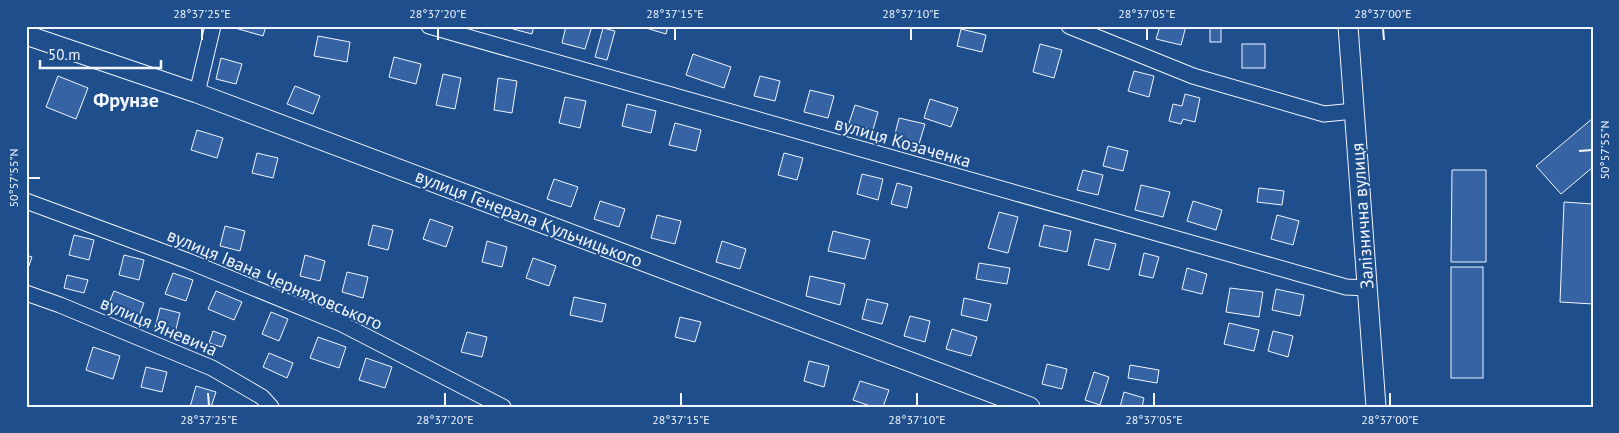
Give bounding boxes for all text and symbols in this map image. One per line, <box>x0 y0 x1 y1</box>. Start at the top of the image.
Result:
text: 28°37'25"E <box>173 6 231 21</box>
text: 28°37'20"E <box>409 6 467 21</box>
text: 28°37'15"E <box>646 6 704 21</box>
text: 28°37'10"E <box>882 6 940 21</box>
text: 28°37'05"E <box>1118 6 1176 21</box>
text: 28°37'00"E <box>1354 6 1412 21</box>
scale bar <box>40 38 161 70</box>
text: 50 m <box>48 45 81 64</box>
district label: Фрунзе <box>93 87 159 113</box>
street label: вулиця Козаченка <box>832 112 974 172</box>
text: 50°57'55"N <box>1597 120 1612 180</box>
street label: Залізнична вулиця <box>1345 142 1379 290</box>
text: 50°57'55"N <box>6 148 21 208</box>
street label: вулиця Генерала Кульчицького <box>412 164 646 272</box>
street label: вулиця Івана Черняховського <box>164 223 386 335</box>
street label: вулиця Яневича <box>97 291 221 361</box>
text: 28°37'25"E <box>180 412 238 427</box>
text: 28°37'20"E <box>416 412 474 427</box>
text: 28°37'15"E <box>652 412 710 427</box>
text: 28°37'10"E <box>888 412 946 427</box>
text: 28°37'05"E <box>1125 412 1183 427</box>
text: 28°37'00"E <box>1361 412 1419 427</box>

